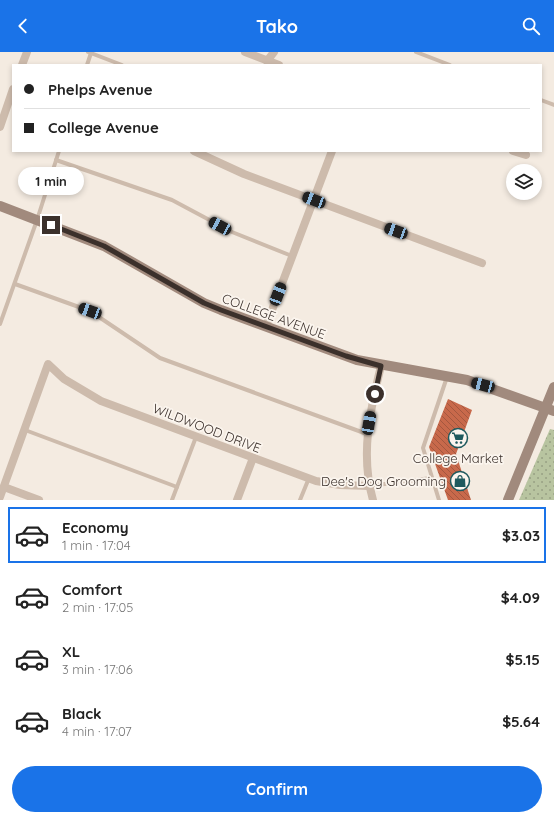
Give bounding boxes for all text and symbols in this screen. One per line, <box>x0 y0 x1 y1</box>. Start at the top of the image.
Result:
icon: back <box>12 15 34 37</box>
text: Tako <box>256 15 298 38</box>
icon: search <box>520 15 542 37</box>
text: Phelps Avenue <box>48 80 153 99</box>
text: College Avenue <box>48 118 159 137</box>
map controls <box>506 164 542 200</box>
button: layers <box>506 164 542 200</box>
callout: 1 min <box>18 167 84 195</box>
text: 1 min <box>35 173 67 189</box>
car <box>301 190 327 210</box>
car <box>207 215 233 237</box>
route end <box>42 216 60 234</box>
car <box>383 221 409 241</box>
car <box>268 281 288 307</box>
street label: COLLEGE AVENUE <box>220 290 328 342</box>
car <box>77 301 103 321</box>
car <box>470 376 496 394</box>
route start <box>366 385 384 403</box>
street label: WILDWOOD DRIVE <box>151 400 263 456</box>
car <box>361 410 377 436</box>
supermarket icon: College Market <box>447 427 469 449</box>
place label: College Market <box>413 450 503 466</box>
shop icon: Dee's Dog Grooming <box>449 470 471 492</box>
place label: Dee's Dog Grooming <box>321 473 446 489</box>
icon: car <box>14 517 50 553</box>
text: Economy <box>62 518 129 537</box>
text: $3.03 <box>502 526 540 545</box>
text: 1 min · 17:04 <box>62 537 131 553</box>
icon: car <box>14 579 50 615</box>
text: Comfort <box>62 580 123 599</box>
text: $4.09 <box>501 588 540 607</box>
text: 2 min · 17:05 <box>62 599 133 615</box>
icon: car <box>14 641 50 677</box>
text: XL <box>62 642 80 661</box>
text: $5.15 <box>506 650 540 669</box>
text: 3 min · 17:06 <box>62 661 133 677</box>
icon: car <box>14 703 50 739</box>
text: Black <box>62 704 102 723</box>
text: $5.64 <box>502 712 540 731</box>
text: 4 min · 17:07 <box>62 723 132 739</box>
button: Confirm <box>12 766 542 812</box>

